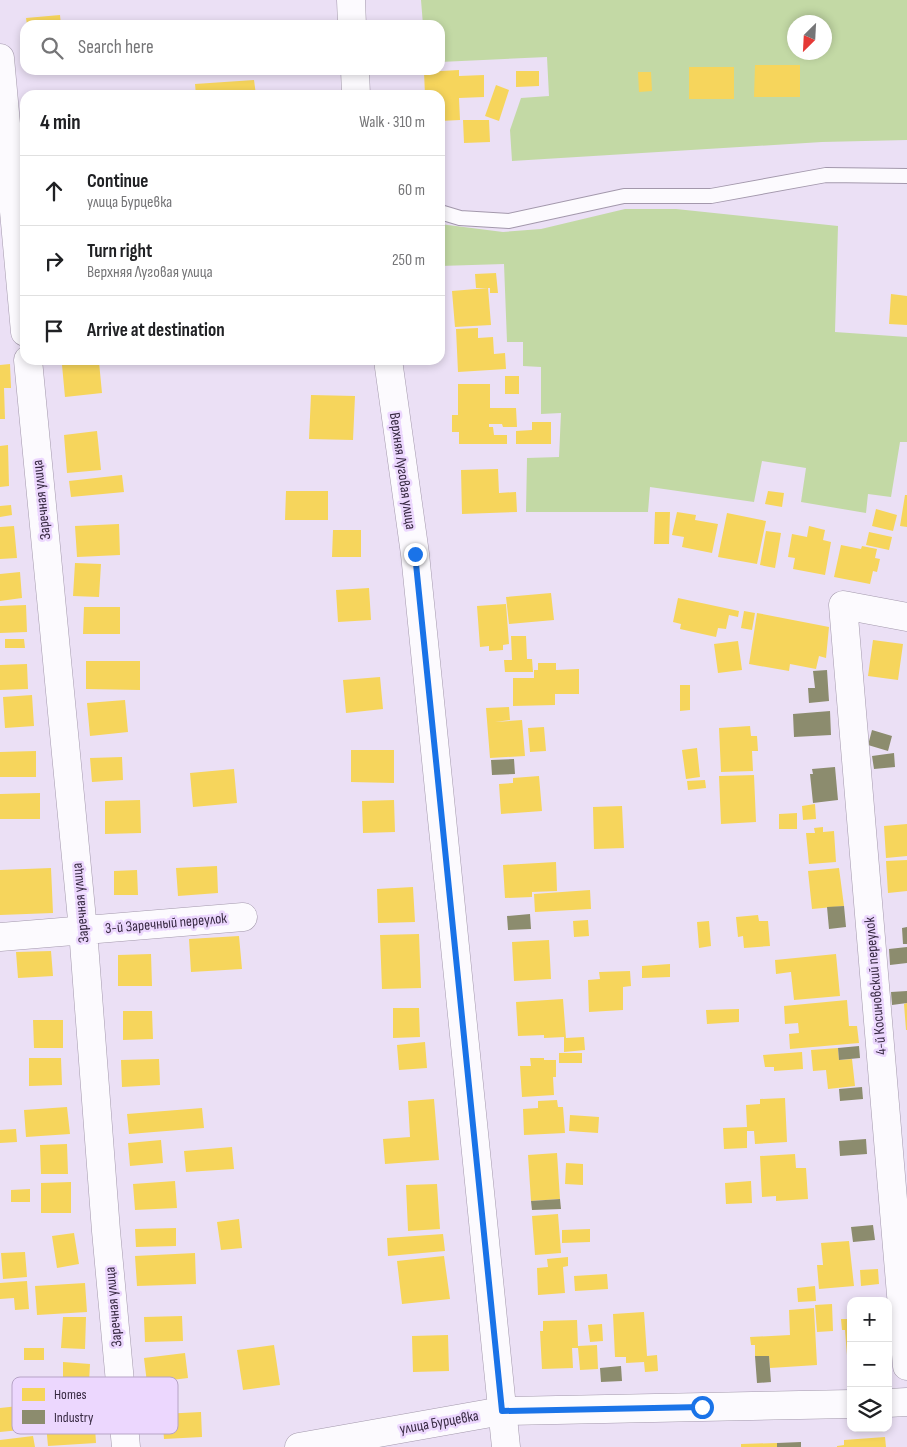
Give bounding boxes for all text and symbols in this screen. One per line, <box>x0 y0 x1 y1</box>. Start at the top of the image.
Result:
north arrow <box>787 15 832 60</box>
search box <box>20 20 445 75</box>
icon: search <box>38 34 66 62</box>
text: Search here <box>78 36 154 59</box>
text: 4 min <box>40 110 81 135</box>
text: Walk · 310 m <box>359 113 425 132</box>
text: Continue <box>87 170 148 193</box>
icon: ahead <box>40 177 68 205</box>
text: 60 m <box>398 181 425 200</box>
text: улица Бурцевка <box>87 193 172 212</box>
text: Turn right <box>87 240 152 263</box>
icon: right <box>40 247 68 275</box>
text: 250 m <box>392 251 425 270</box>
text: Верхняя Луговая улица <box>87 263 213 282</box>
icon: arrive <box>40 317 68 345</box>
text: Arrive at destination <box>87 319 225 342</box>
street label: Верхняя Луговая улица <box>385 411 420 531</box>
street label: Заречная улица <box>28 459 55 541</box>
route end <box>404 543 427 566</box>
street label: Заречная улица <box>68 862 93 944</box>
street label: 3-й Заречный переулок <box>104 909 228 938</box>
street label: 4-й Косиновский переулок <box>860 916 891 1056</box>
street label: Заречная улица <box>101 1266 126 1348</box>
map controls <box>847 1297 892 1432</box>
button: + <box>847 1297 892 1342</box>
button: − <box>847 1342 892 1387</box>
legend <box>12 1377 178 1434</box>
text: Homes <box>54 1386 87 1403</box>
button: layers <box>847 1387 892 1432</box>
route start <box>691 1396 714 1419</box>
street label: улица Бурцевка <box>398 1406 480 1439</box>
text: Industry <box>54 1409 94 1426</box>

